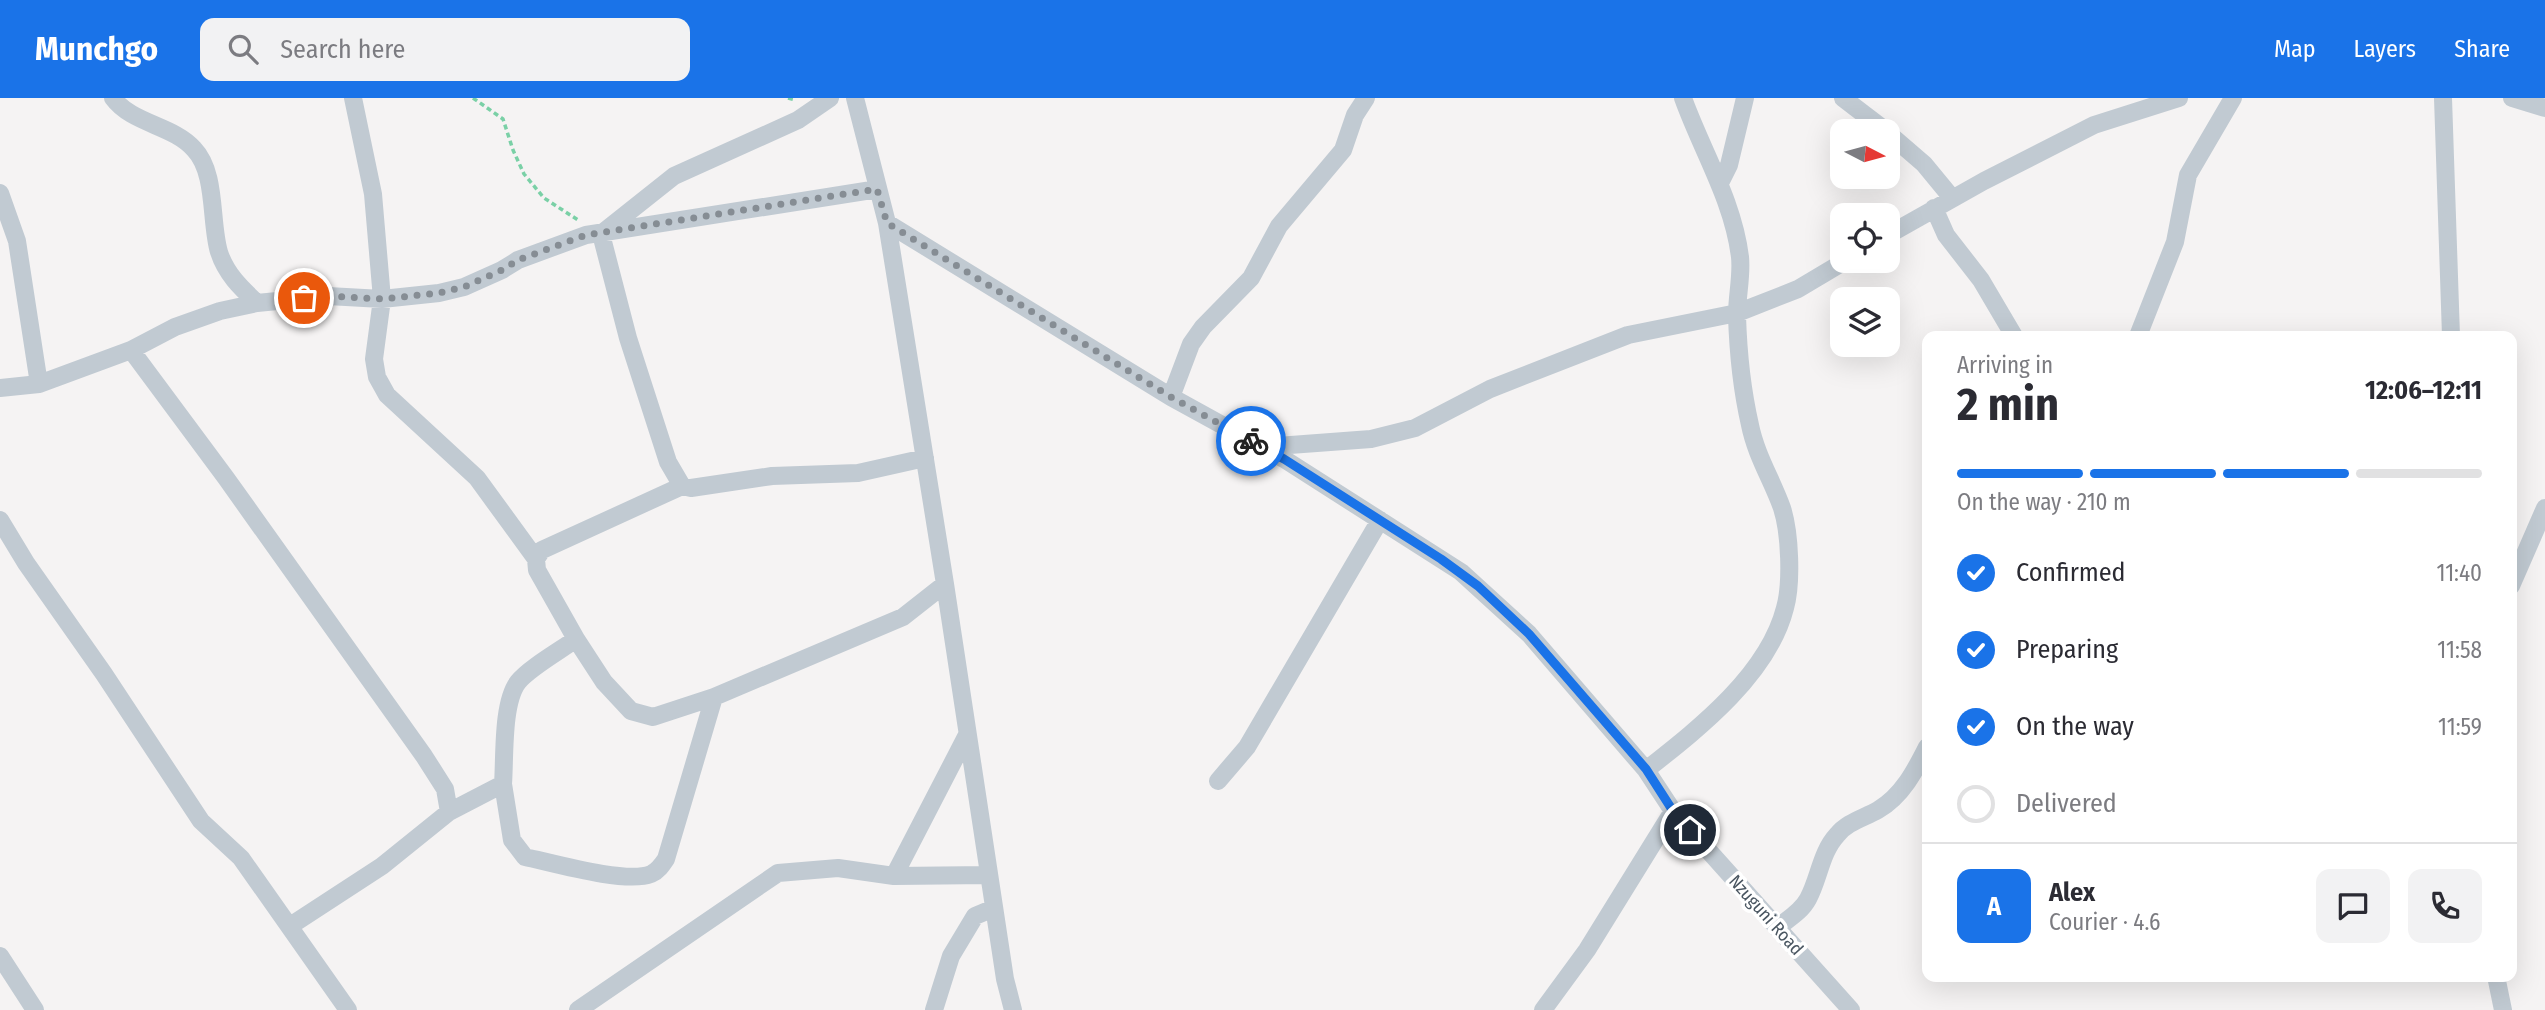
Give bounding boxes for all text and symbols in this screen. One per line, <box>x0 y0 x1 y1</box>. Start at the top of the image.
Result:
search box <box>200 18 690 81</box>
text: Munchgo <box>35 29 158 69</box>
icon: search <box>224 30 262 68</box>
text: Search here <box>280 34 405 65</box>
text: Map <box>2274 35 2316 63</box>
text: Layers <box>2354 35 2416 63</box>
text: Share <box>2454 35 2510 63</box>
north arrow <box>1830 119 1900 189</box>
map controls <box>1830 119 1900 357</box>
button: locate <box>1830 203 1900 273</box>
pin <box>274 268 334 328</box>
icon: bag <box>285 279 323 317</box>
button: layers <box>1830 287 1900 357</box>
text: Arriving in <box>1957 351 2053 379</box>
text: 12:06–12:11 <box>2365 375 2482 406</box>
text: 2 min <box>1957 377 2059 432</box>
courier <box>1216 406 1286 476</box>
icon: bike <box>1232 422 1270 460</box>
text: On the way · 210 m <box>1957 488 2131 516</box>
icon: check <box>1957 554 1995 592</box>
text: Confirmed <box>2016 557 2126 588</box>
text: 11:40 <box>2437 559 2482 587</box>
icon: check <box>1957 631 1995 669</box>
text: Preparing <box>2016 634 2118 665</box>
text: 11:58 <box>2437 636 2482 664</box>
icon: check <box>1957 708 1995 746</box>
text: On the way <box>2016 711 2134 742</box>
text: 11:59 <box>2438 713 2482 741</box>
text: Delivered <box>2016 788 2117 819</box>
pin <box>1660 800 1720 860</box>
icon: home <box>1671 811 1709 849</box>
button: chat <box>2316 869 2390 943</box>
button: phone <box>2408 869 2482 943</box>
street label: Nzuguni Road <box>1724 870 1808 960</box>
text: Alex <box>2049 877 2095 908</box>
text: A <box>1987 891 2001 922</box>
text: Courier · 4.6 <box>2049 908 2160 936</box>

